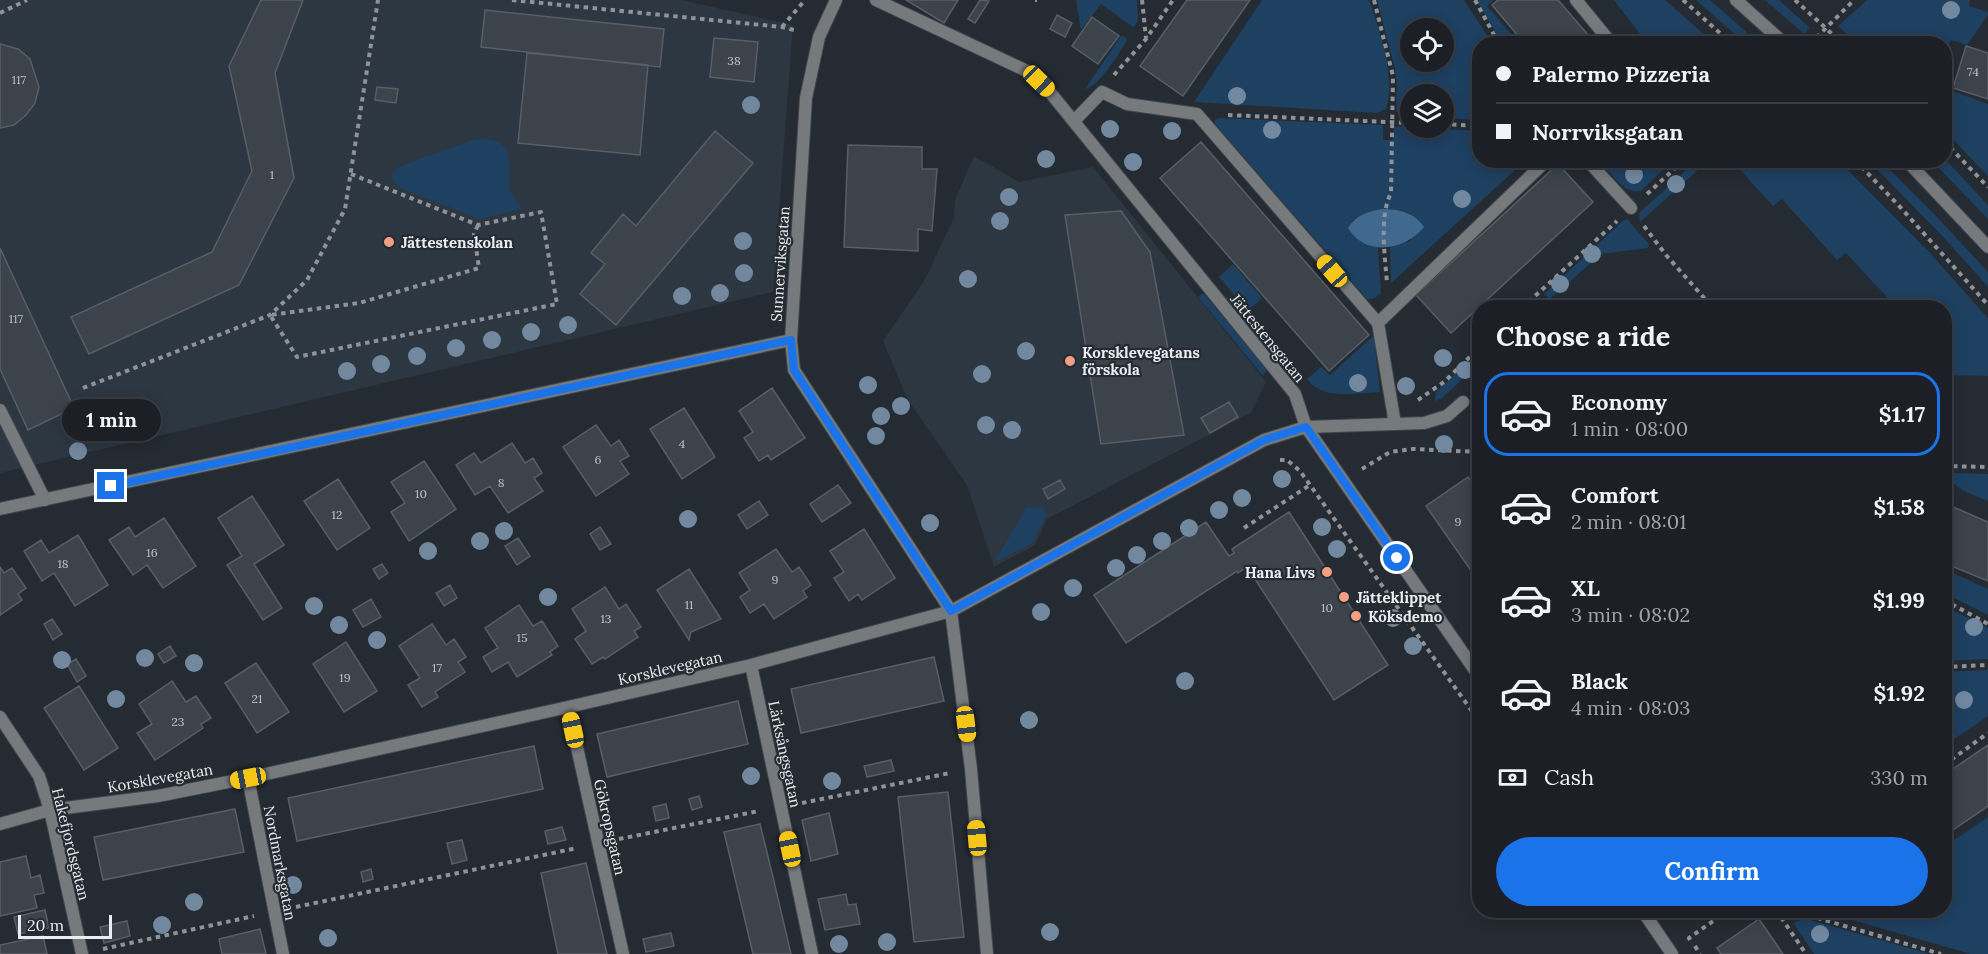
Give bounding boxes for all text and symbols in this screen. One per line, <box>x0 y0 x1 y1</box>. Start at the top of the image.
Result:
map controls <box>1400 18 1454 138</box>
button: locate <box>1400 18 1454 72</box>
house number: 38 <box>727 53 741 68</box>
text: Palermo Pizzeria <box>1532 60 1710 88</box>
car <box>1020 62 1058 100</box>
house number: 74 <box>1967 64 1979 79</box>
house number: 117 <box>12 72 27 87</box>
button: layers <box>1400 84 1454 138</box>
text: Norrviksgatan <box>1532 118 1683 146</box>
house number: 1 <box>270 167 274 182</box>
street label: Sunnerviksgatan <box>766 206 794 322</box>
place label: Jättestenskolan <box>401 233 513 252</box>
marker: Jättestenskolan <box>382 235 396 249</box>
car <box>1313 252 1351 290</box>
street label: Jättestensgatan <box>1226 289 1309 386</box>
house number: 117 <box>9 311 24 326</box>
text: Choose a ride <box>1496 319 1670 353</box>
place label: Korsklevegatans förskola <box>1082 343 1200 379</box>
marker: Korsklevegatans förskola <box>1063 354 1077 368</box>
icon: car <box>1499 387 1553 441</box>
text: Economy <box>1571 388 1667 416</box>
callout: 1 min <box>62 399 160 441</box>
text: $1.17 <box>1879 400 1925 428</box>
text: 1 min <box>86 407 137 432</box>
text: 1 min · 08:00 <box>1571 416 1688 441</box>
house number: 4 <box>679 436 686 451</box>
house number: 6 <box>595 452 602 467</box>
route end <box>97 472 124 499</box>
house number: 8 <box>498 475 505 490</box>
icon: car <box>1499 480 1553 534</box>
text: Comfort <box>1571 481 1659 509</box>
house number: 10 <box>415 486 427 501</box>
text: $1.58 <box>1874 493 1925 521</box>
house number: 12 <box>332 507 342 522</box>
text: 2 min · 08:01 <box>1571 509 1687 534</box>
house number: 9 <box>1455 514 1462 529</box>
route start <box>1383 544 1410 571</box>
house number: 16 <box>146 545 158 560</box>
house number: 18 <box>57 556 69 571</box>
place label: Hana Livs <box>1245 563 1315 582</box>
marker: Hana Livs <box>1320 565 1334 579</box>
house number: 9 <box>772 572 779 587</box>
icon: car <box>1499 573 1553 627</box>
text: XL <box>1571 574 1600 602</box>
text: $1.99 <box>1873 586 1925 614</box>
place label: Jätteklippet <box>1356 588 1442 607</box>
marker: Jätteklippet <box>1337 590 1351 604</box>
house number: 11 <box>685 597 693 612</box>
house number: 10 <box>1321 600 1333 615</box>
text: 3 min · 08:02 <box>1571 602 1690 627</box>
place label: Köksdemo <box>1368 607 1443 626</box>
marker: Köksdemo <box>1349 609 1363 623</box>
house number: 13 <box>600 611 612 626</box>
house number: 15 <box>517 630 527 645</box>
street label: Korsklevegatan <box>616 647 724 689</box>
house number: 17 <box>432 660 442 675</box>
icon: car <box>1499 666 1553 720</box>
text: Black <box>1571 667 1628 695</box>
house number: 19 <box>339 670 351 685</box>
text: $1.92 <box>1874 679 1925 707</box>
house number: 21 <box>252 691 262 706</box>
text: 4 min · 08:03 <box>1571 695 1690 720</box>
street label: Lärksångsgatan <box>764 699 806 809</box>
car <box>955 705 977 743</box>
car <box>560 711 586 749</box>
house number: 23 <box>172 714 185 729</box>
street label: Korsklevegatan <box>106 759 214 797</box>
icon: cash <box>1496 761 1529 794</box>
text: Cash <box>1544 763 1594 791</box>
text: 330 m <box>1870 765 1928 790</box>
car <box>229 766 267 790</box>
street label: Gökropsgatan <box>590 777 630 877</box>
street label: Hakefjordsgatan <box>48 786 94 902</box>
street label: Nordmarksgatan <box>260 804 300 922</box>
car <box>966 819 988 857</box>
car <box>777 830 803 868</box>
button: Confirm <box>1496 837 1928 906</box>
scale bar <box>18 912 112 940</box>
text: 20 m <box>27 915 64 935</box>

